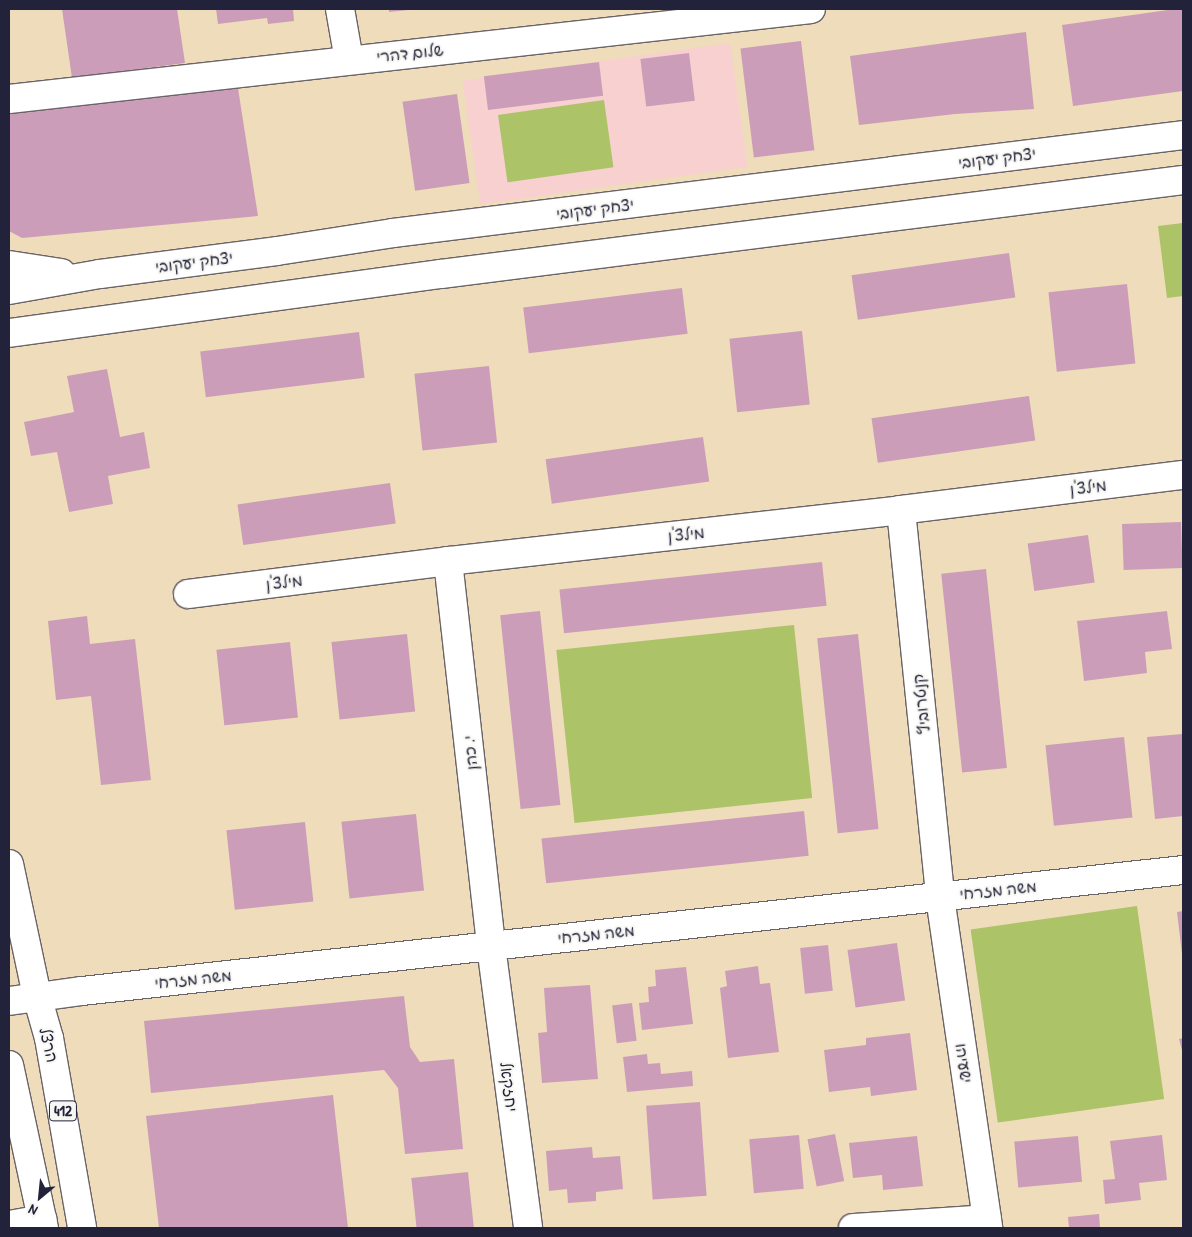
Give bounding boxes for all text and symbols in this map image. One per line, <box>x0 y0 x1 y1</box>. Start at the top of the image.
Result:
street label: שלום דהרי <box>375 40 445 66</box>
street label: יצחק יעקובי <box>957 144 1037 172</box>
street label: יצחק יעקובי <box>555 195 635 223</box>
street label: יצחק יעקובי <box>154 248 234 276</box>
street label: מילצ'ן <box>1068 475 1108 499</box>
street label: מילצ'ן <box>667 523 705 545</box>
street label: מילצ'ן <box>264 570 304 594</box>
street label: קנטרוביץ <box>908 673 934 735</box>
street label: י. כהן <box>459 735 481 771</box>
street label: משה מזרחי <box>959 876 1037 904</box>
street label: משה מזרחי <box>557 920 635 948</box>
street label: משה מזרחי <box>154 965 232 993</box>
street label: הרצל <box>36 1026 62 1064</box>
street label: ישעיהו <box>952 1042 976 1084</box>
street label: יחזקאל <box>496 1061 522 1113</box>
road number: 412 <box>48 1098 78 1124</box>
north arrow <box>15 1172 65 1222</box>
text: N <box>25 1201 40 1221</box>

